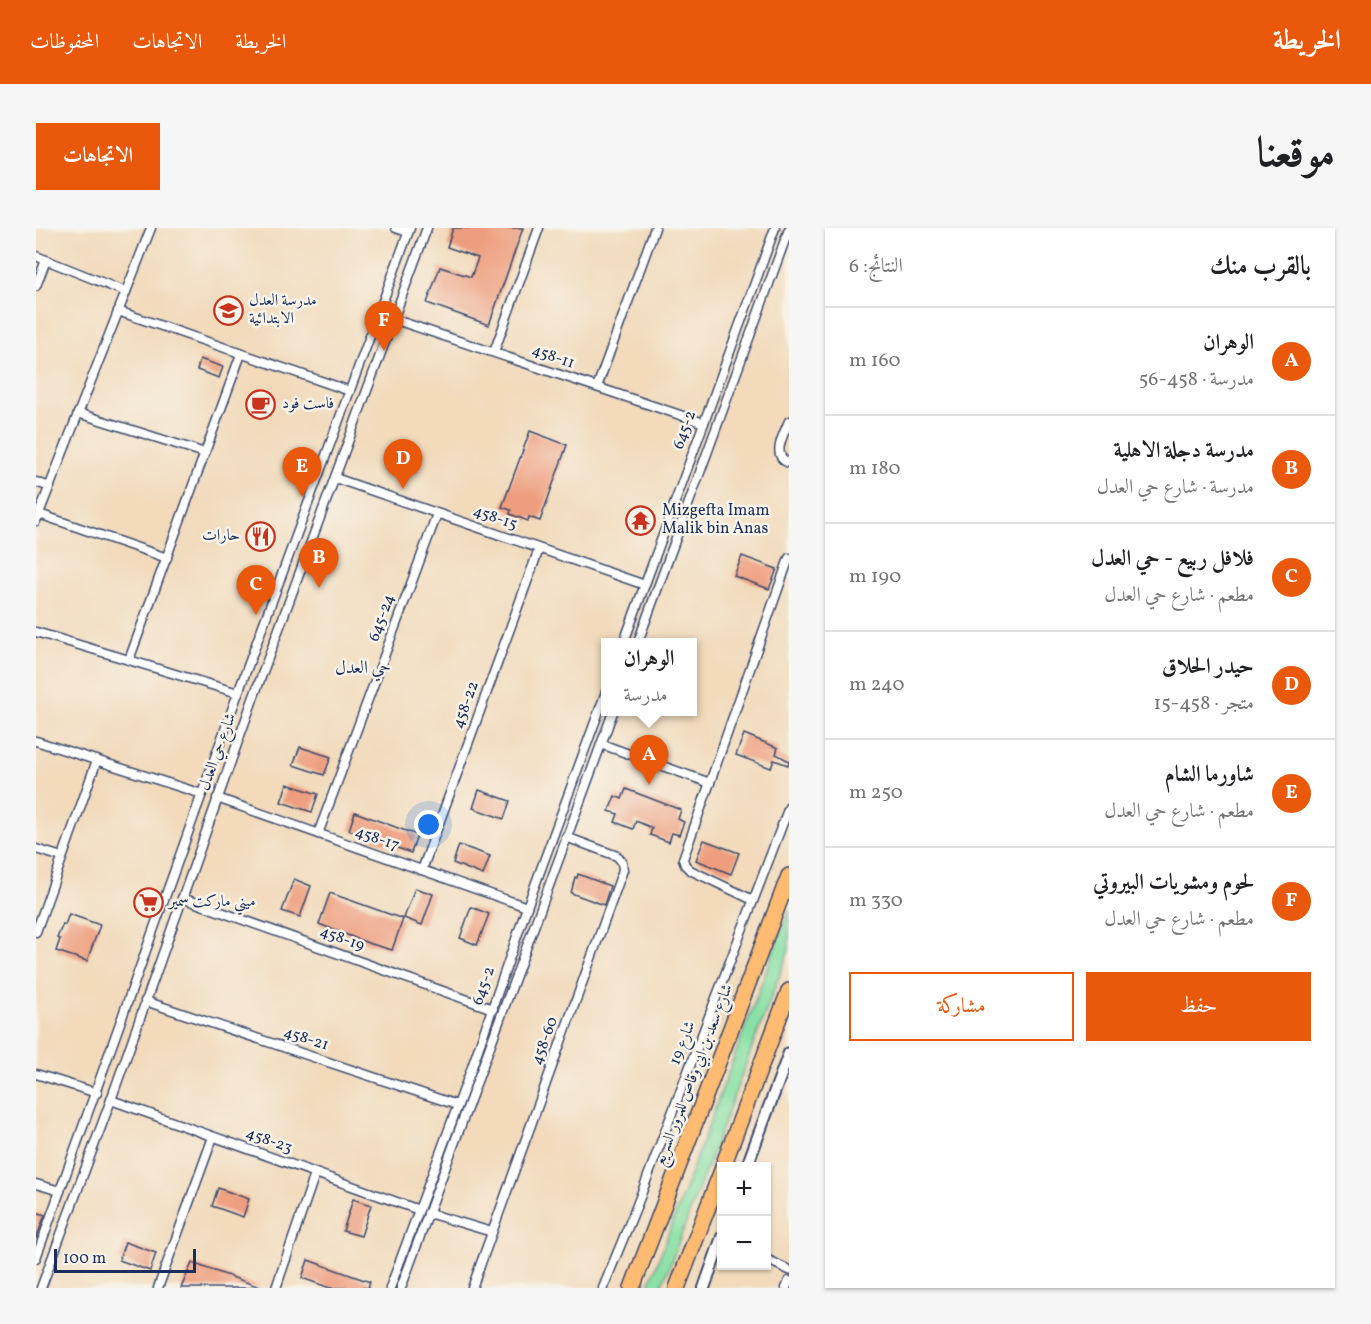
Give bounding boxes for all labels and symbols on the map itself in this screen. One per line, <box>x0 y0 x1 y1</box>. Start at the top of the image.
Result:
place label: مدرسة العدل الابتدائية <box>249 290 317 330</box>
school or university icon: مدرسة العدل الابتدائية <box>212 294 244 326</box>
pin: F <box>364 302 404 351</box>
street label: 458-11 <box>529 339 577 375</box>
cafe icon: فاست فود <box>245 388 277 420</box>
place label: فاست فود <box>282 393 334 415</box>
street label: 645-2 <box>668 408 702 452</box>
pin: D <box>384 440 422 489</box>
pin: E <box>282 448 322 497</box>
street label: 458-15 <box>470 500 520 536</box>
place label: Mizgefta Imam Malik bin Anas <box>662 500 770 540</box>
temple icon: Mizgefta Imam Malik bin Anas <box>625 504 657 536</box>
restaurant icon: حارات <box>245 520 277 552</box>
place label: حارات <box>202 525 240 547</box>
pin: B <box>300 538 338 588</box>
pin: C <box>236 566 276 615</box>
street label: 645-24 <box>363 591 401 645</box>
district label: حي العدل <box>335 656 391 682</box>
street label: 458-22 <box>447 678 485 732</box>
street label: شارع حي العدل <box>194 710 243 794</box>
pin: A <box>630 736 668 785</box>
your location <box>414 810 443 839</box>
street label: 458-17 <box>352 821 402 857</box>
supermarket icon: ميني ماركت سمير <box>132 886 164 918</box>
place label: ميني ماركت سمير <box>167 891 256 916</box>
street label: 458-19 <box>317 921 367 957</box>
street label: 645-2 <box>467 964 501 1008</box>
street label: شارع سعد بن ابي وقاص للمرور السريع <box>649 981 742 1170</box>
street label: 458-60 <box>526 1014 564 1068</box>
street label: شارع 19 <box>665 1018 702 1069</box>
street label: 458-21 <box>281 1021 331 1057</box>
street label: 458-23 <box>243 1122 295 1160</box>
scale bar <box>54 1246 196 1274</box>

